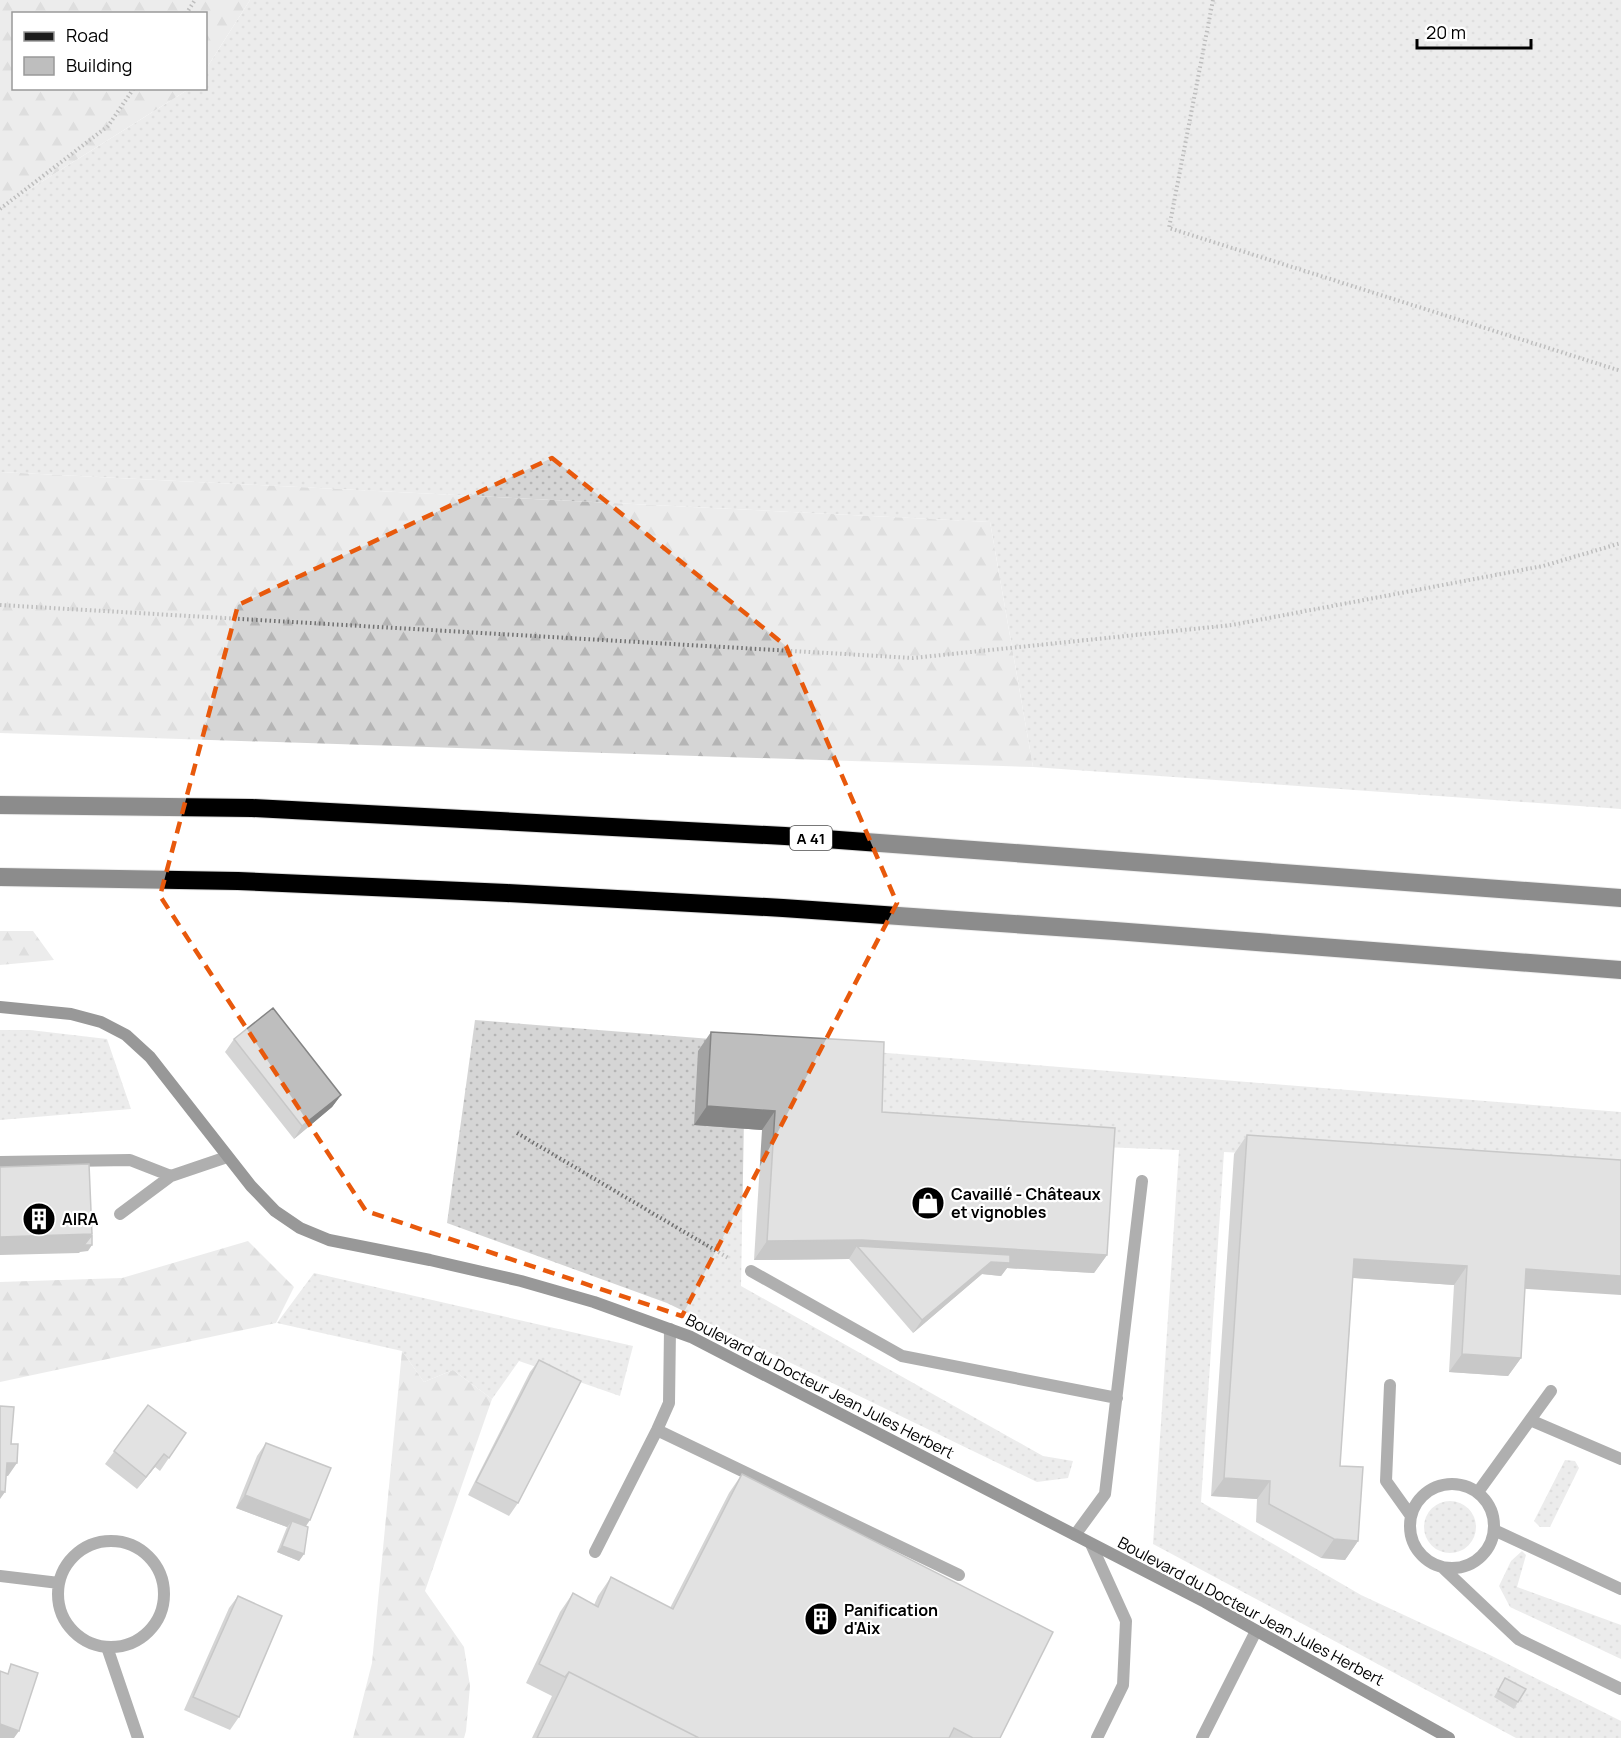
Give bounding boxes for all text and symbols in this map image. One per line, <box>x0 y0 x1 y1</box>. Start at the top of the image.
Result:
legend <box>12 12 207 90</box>
scale bar <box>1417 12 1531 50</box>
text: 20 m <box>1426 20 1466 44</box>
text: Road <box>66 23 109 47</box>
text: Building <box>66 53 132 77</box>
road number: A 41 <box>790 826 832 850</box>
place label: Cavaillé - Châteaux et vignobles <box>951 1183 1101 1223</box>
shop icon: Cavaillé - Châteaux et vignobles <box>910 1185 946 1221</box>
building icon: AIRA <box>21 1201 57 1237</box>
place label: AIRA <box>62 1208 99 1230</box>
street label: Boulevard du Docteur Jean Jules Herbert <box>682 1308 958 1464</box>
street label: Boulevard du Docteur Jean Jules Herbert <box>1114 1531 1388 1691</box>
place label: Panification d'Aix <box>844 1599 938 1639</box>
building icon: Panification d'Aix <box>803 1601 839 1637</box>

